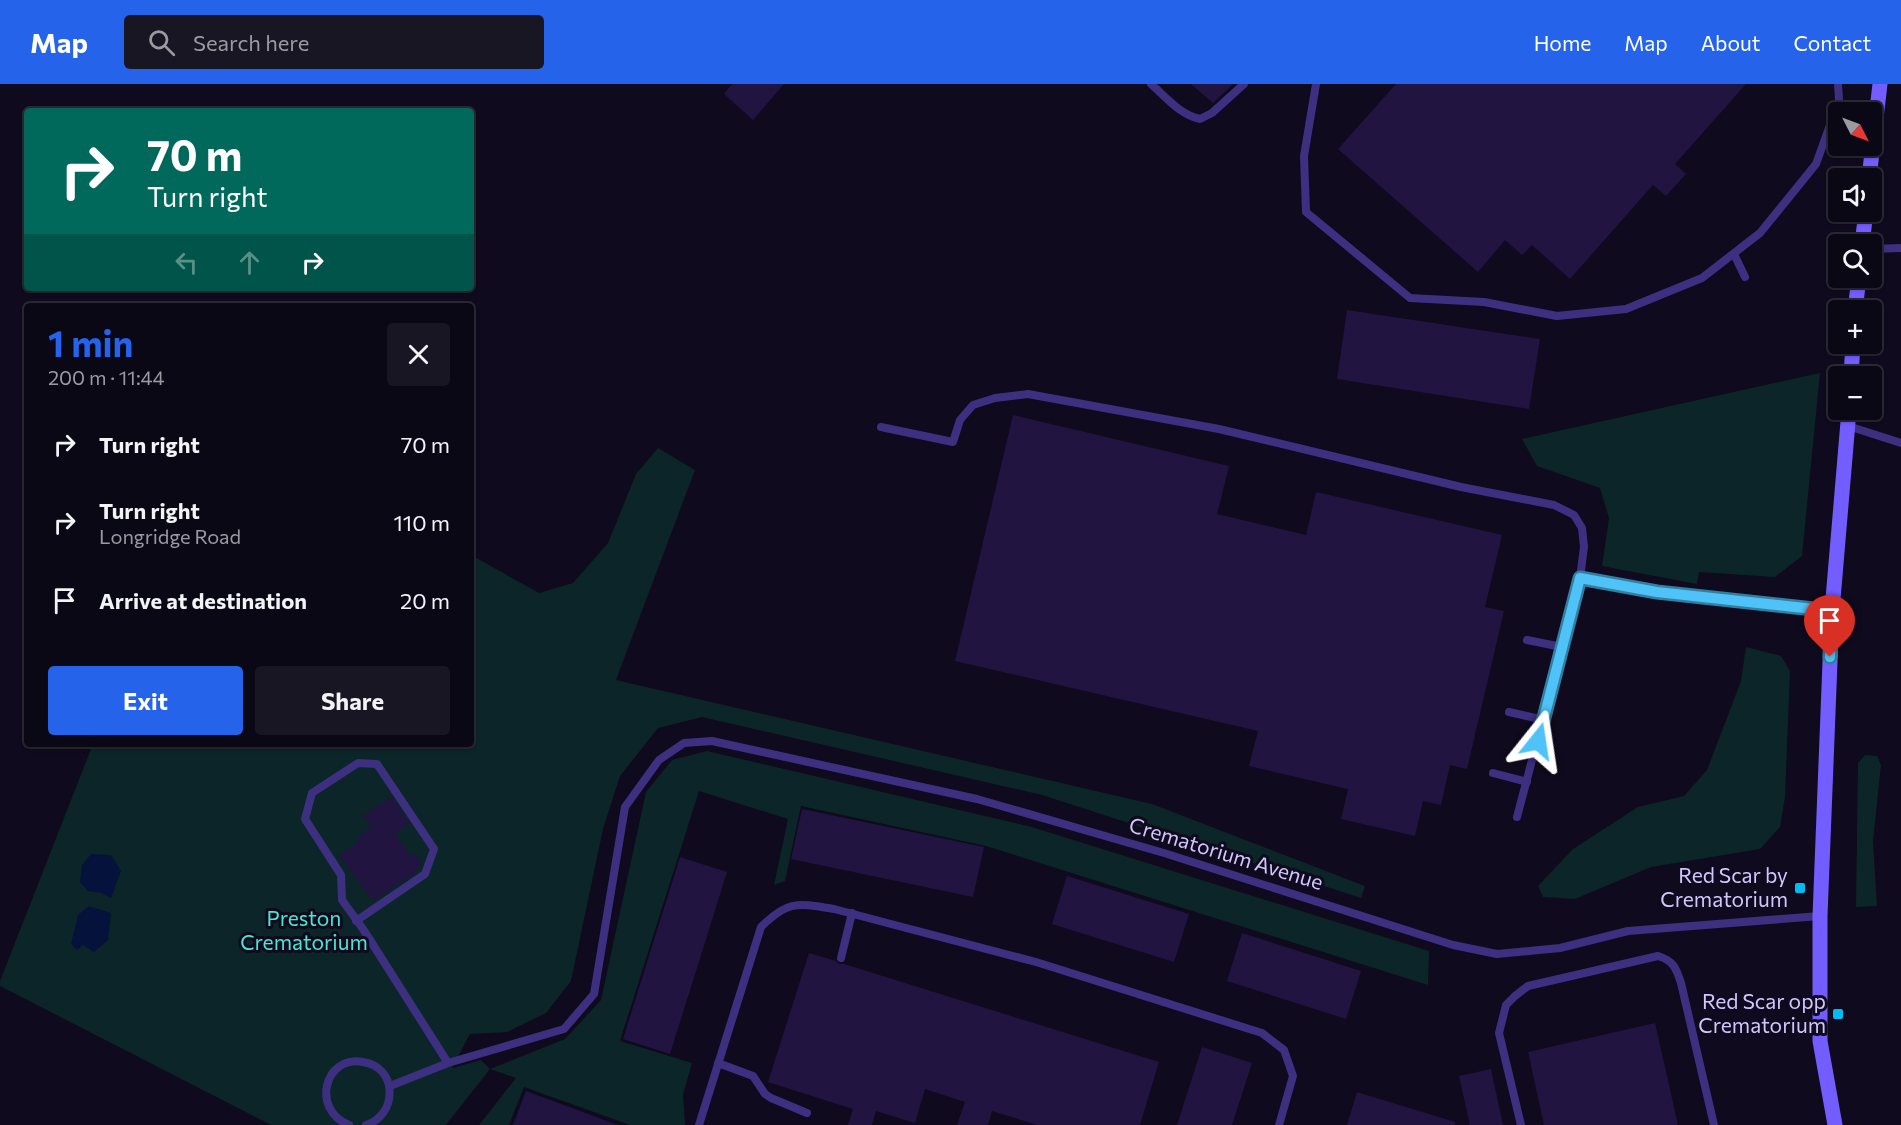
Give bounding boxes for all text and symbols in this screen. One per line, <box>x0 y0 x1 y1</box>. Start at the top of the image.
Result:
search box <box>124 15 544 69</box>
text: Map <box>30 25 88 59</box>
icon: search <box>145 26 178 59</box>
text: Search here <box>193 29 309 56</box>
text: Home <box>1534 30 1591 55</box>
text: Map <box>1624 30 1668 55</box>
text: About <box>1701 30 1760 55</box>
text: Contact <box>1793 30 1871 55</box>
north arrow <box>1828 102 1882 156</box>
map controls <box>1828 102 1882 420</box>
text: 70 m <box>147 128 242 180</box>
icon: right <box>48 132 126 210</box>
button: sound <box>1828 168 1882 222</box>
text: Turn right <box>147 180 267 213</box>
button: search <box>1828 234 1882 288</box>
icon: left <box>170 246 203 279</box>
icon: ahead <box>233 246 266 279</box>
icon: right <box>296 246 329 279</box>
button: + <box>1828 300 1882 354</box>
text: 1 min <box>48 320 133 364</box>
button: close <box>387 323 450 386</box>
text: 200 m · 11:44 <box>48 365 165 389</box>
button: − <box>1828 366 1882 420</box>
icon: right <box>48 428 81 461</box>
text: Turn right <box>99 431 200 458</box>
text: 70 m <box>401 431 450 458</box>
text: Turn right <box>99 497 200 524</box>
icon: right <box>48 506 81 539</box>
text: 110 m <box>393 509 450 536</box>
text: Longridge Road <box>99 524 241 548</box>
icon: arrive <box>48 584 81 617</box>
text: Arrive at destination <box>99 587 307 614</box>
text: 20 m <box>400 587 450 614</box>
pin <box>1804 595 1855 657</box>
icon: arrive <box>1813 604 1846 637</box>
button: Exit <box>48 666 243 735</box>
button: Share <box>255 666 450 735</box>
position arrow <box>1506 709 1570 773</box>
street label: Crematorium Avenue <box>1126 811 1327 894</box>
place label: Red Scar by Crematorium <box>1660 862 1788 911</box>
marker: Red Scar by Crematorium <box>1793 881 1807 895</box>
park label: Preston Crematorium <box>240 905 368 954</box>
place label: Red Scar opp Crematorium <box>1698 988 1826 1037</box>
marker: Red Scar opp Crematorium <box>1831 1007 1845 1021</box>

